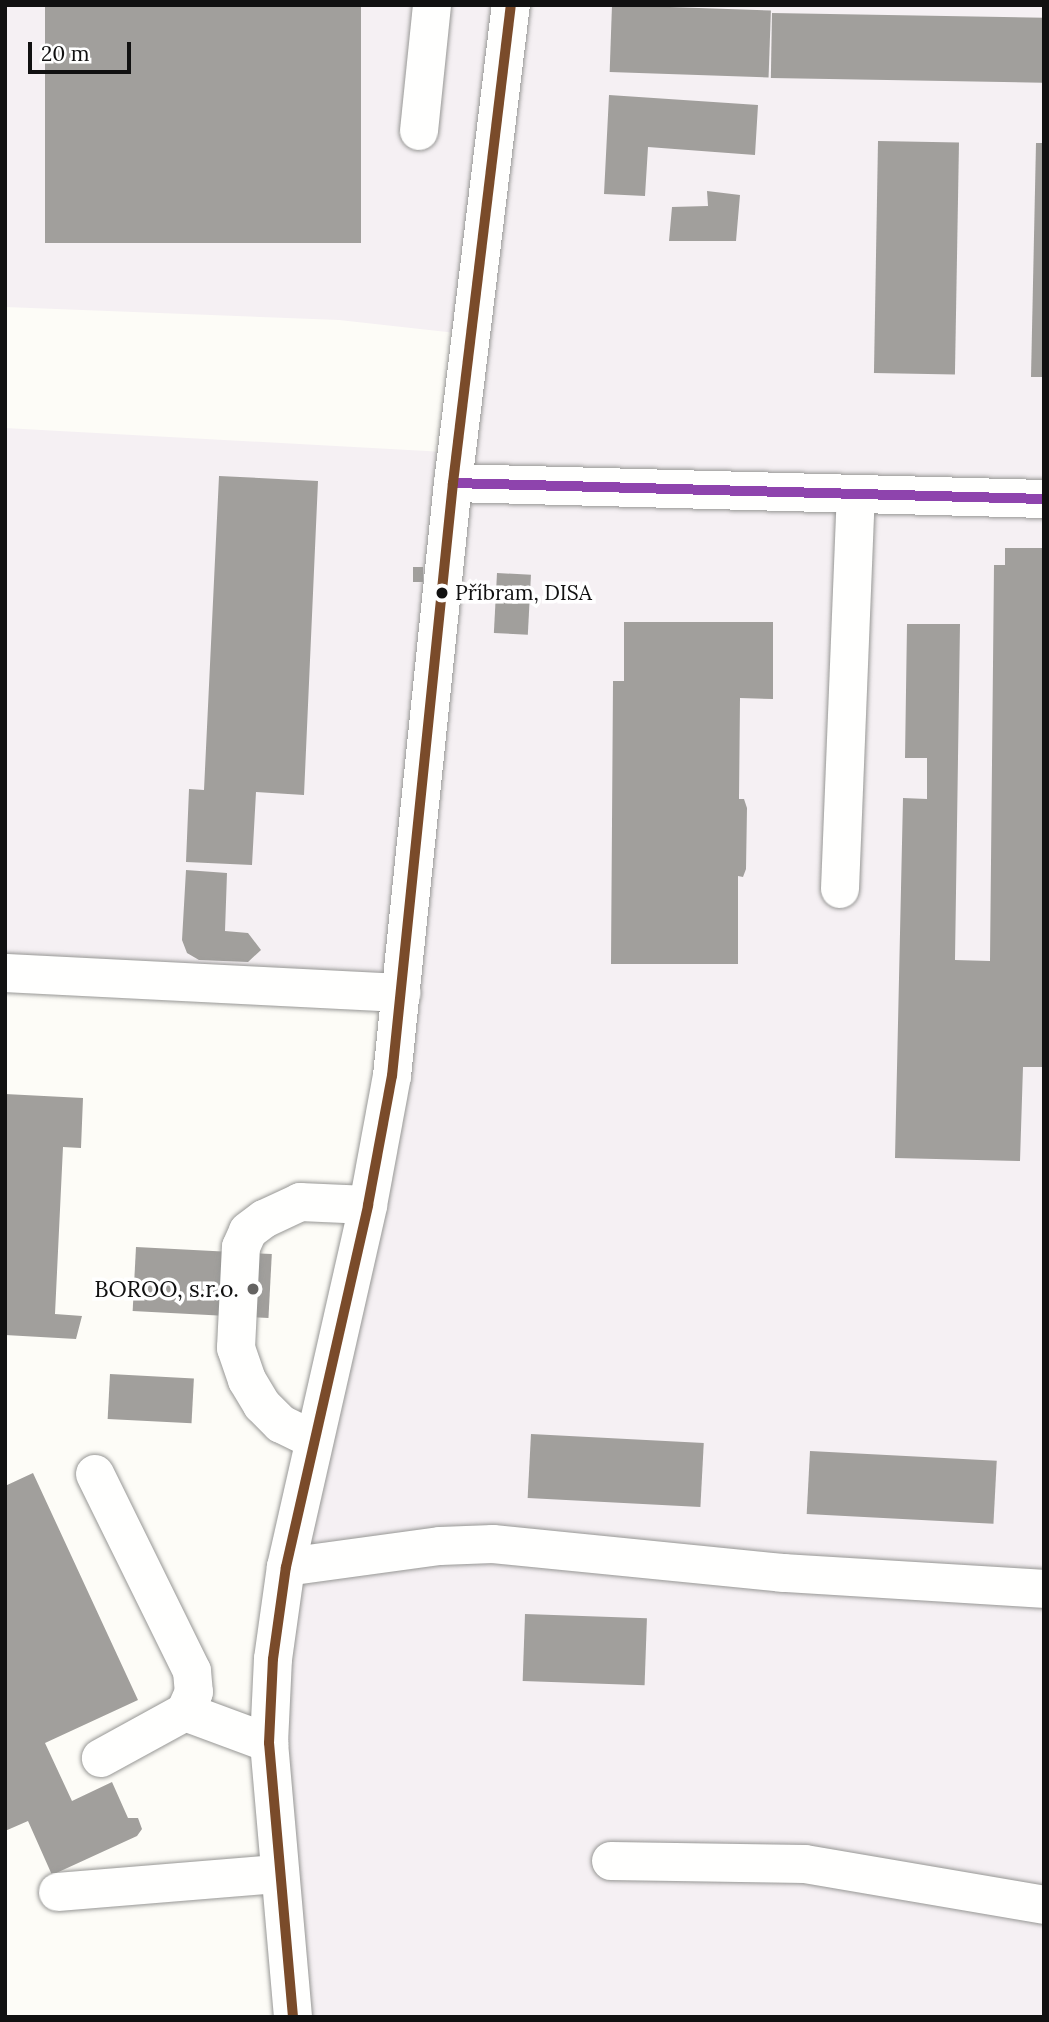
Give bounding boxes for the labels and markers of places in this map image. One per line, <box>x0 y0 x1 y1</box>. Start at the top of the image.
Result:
place label: Příbram, DISA <box>455 580 592 606</box>
marker: Příbram, DISA <box>435 586 449 600</box>
place label: BOROO, s.r.o. <box>94 1275 239 1303</box>
marker: BOROO, s.r.o. <box>245 1281 261 1297</box>

